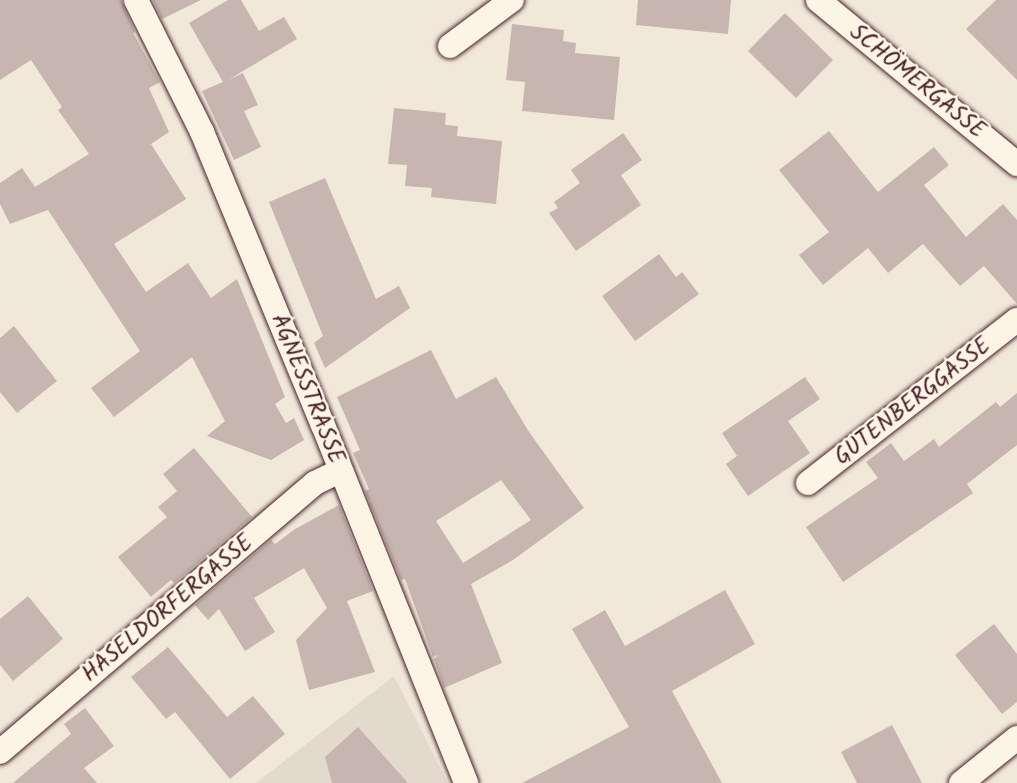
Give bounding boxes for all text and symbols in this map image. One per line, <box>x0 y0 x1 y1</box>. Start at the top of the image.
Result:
street label: SCHÖMERGASSE <box>844 19 990 145</box>
street label: AGNESSTRASSE <box>264 310 350 468</box>
street label: GUTENBERGGASSE <box>829 332 997 472</box>
street label: HASELDORFERGASSE <box>77 529 259 689</box>

